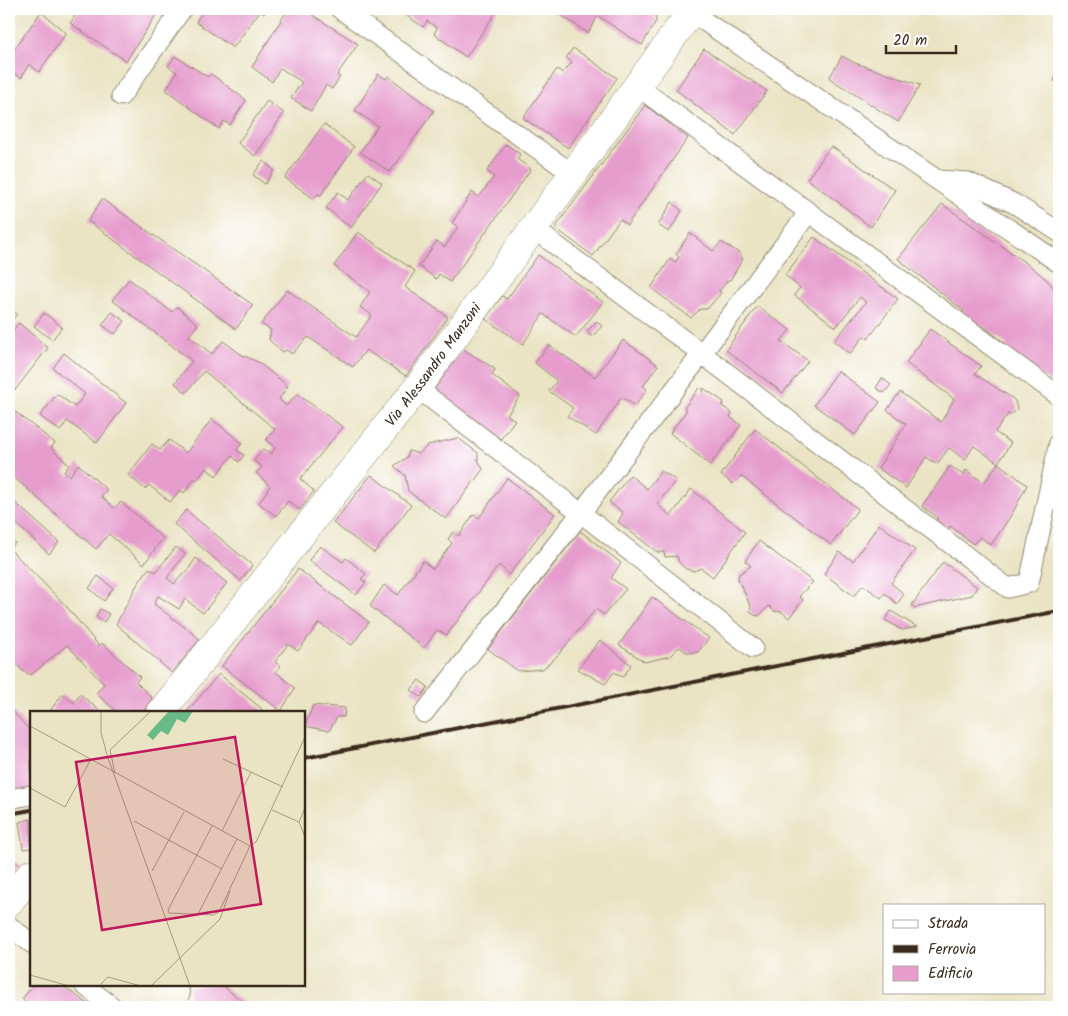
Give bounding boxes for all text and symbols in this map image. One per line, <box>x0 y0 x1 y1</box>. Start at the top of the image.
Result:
scale bar <box>886 22 956 54</box>
text: 20 m <box>893 29 927 53</box>
street label: Via Alessandro Manzoni <box>380 297 489 433</box>
inset map <box>30 711 305 986</box>
legend <box>883 904 1046 994</box>
text: Strada <box>928 912 968 936</box>
text: Ferrovia <box>928 938 976 962</box>
text: Edificio <box>928 962 973 986</box>

